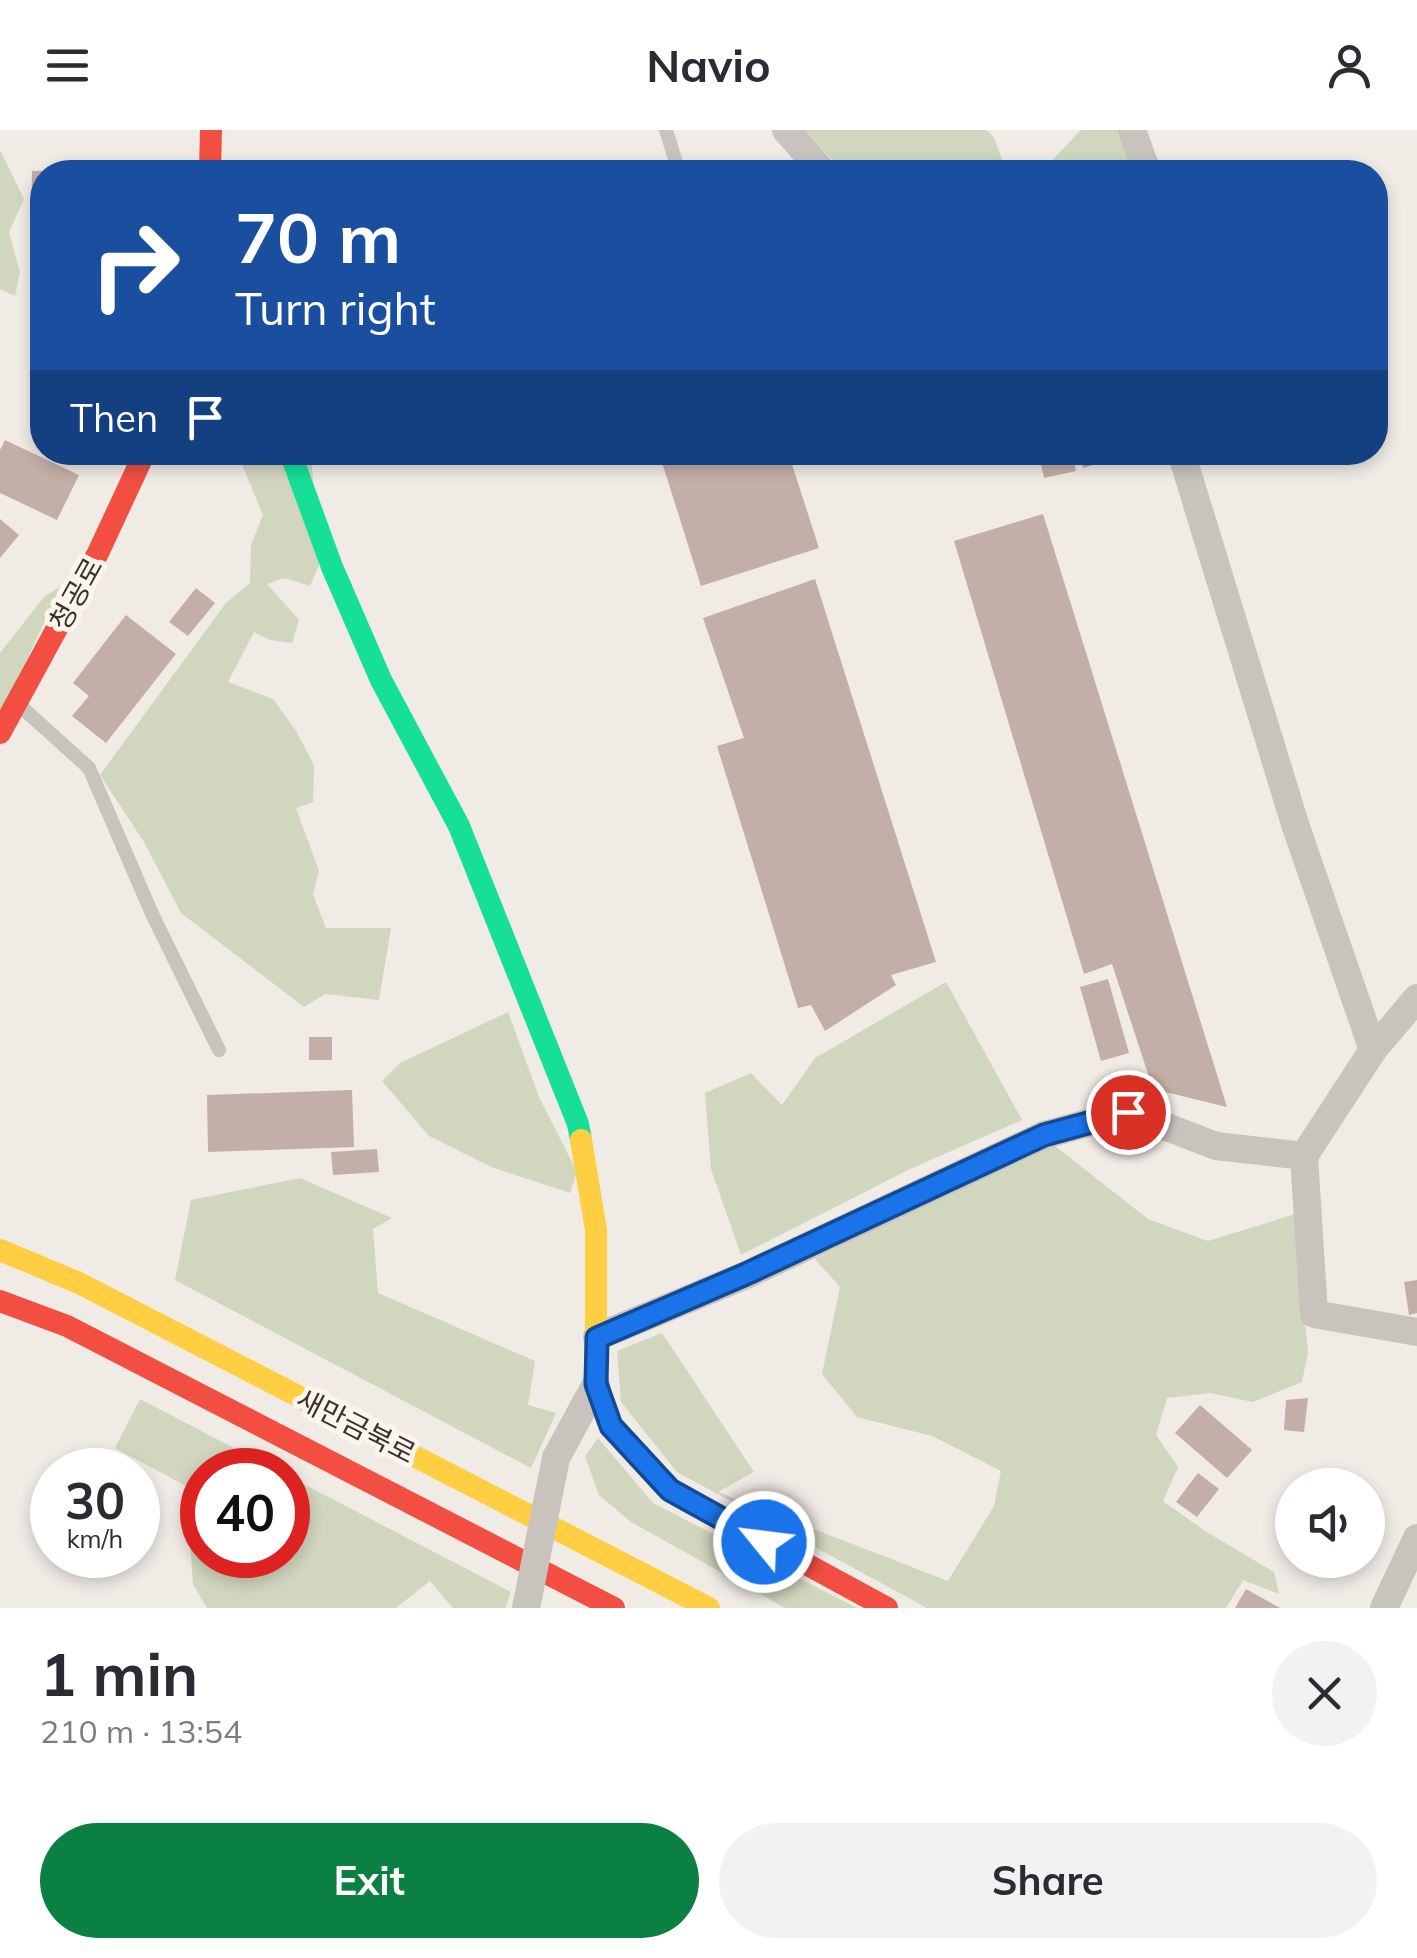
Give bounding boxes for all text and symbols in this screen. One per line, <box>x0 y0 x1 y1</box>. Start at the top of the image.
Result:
text: Navio <box>646 37 771 93</box>
icon: menu <box>40 38 95 93</box>
icon: person <box>1322 38 1377 93</box>
text: 70 m <box>235 193 401 281</box>
icon: right <box>70 200 200 330</box>
text: Turn right <box>235 280 436 336</box>
icon: arrive <box>178 390 233 445</box>
text: Then <box>70 394 158 442</box>
street label: 청공로 <box>42 551 110 636</box>
pin <box>1086 1070 1171 1155</box>
icon: arrive <box>1101 1085 1156 1140</box>
street label: 새만금북로 <box>291 1381 422 1470</box>
speed limit sign: 40 <box>180 1448 310 1578</box>
map controls <box>1275 1468 1385 1578</box>
button: sound <box>1275 1468 1385 1578</box>
text: 30 <box>65 1469 125 1532</box>
position arrow <box>712 1490 816 1594</box>
text: km/h <box>67 1523 123 1554</box>
text: 1 min <box>40 1636 198 1711</box>
button: close <box>1272 1641 1377 1746</box>
text: 210 m · 13:54 <box>40 1711 242 1751</box>
button: Exit <box>40 1823 699 1938</box>
button: Share <box>719 1823 1377 1938</box>

